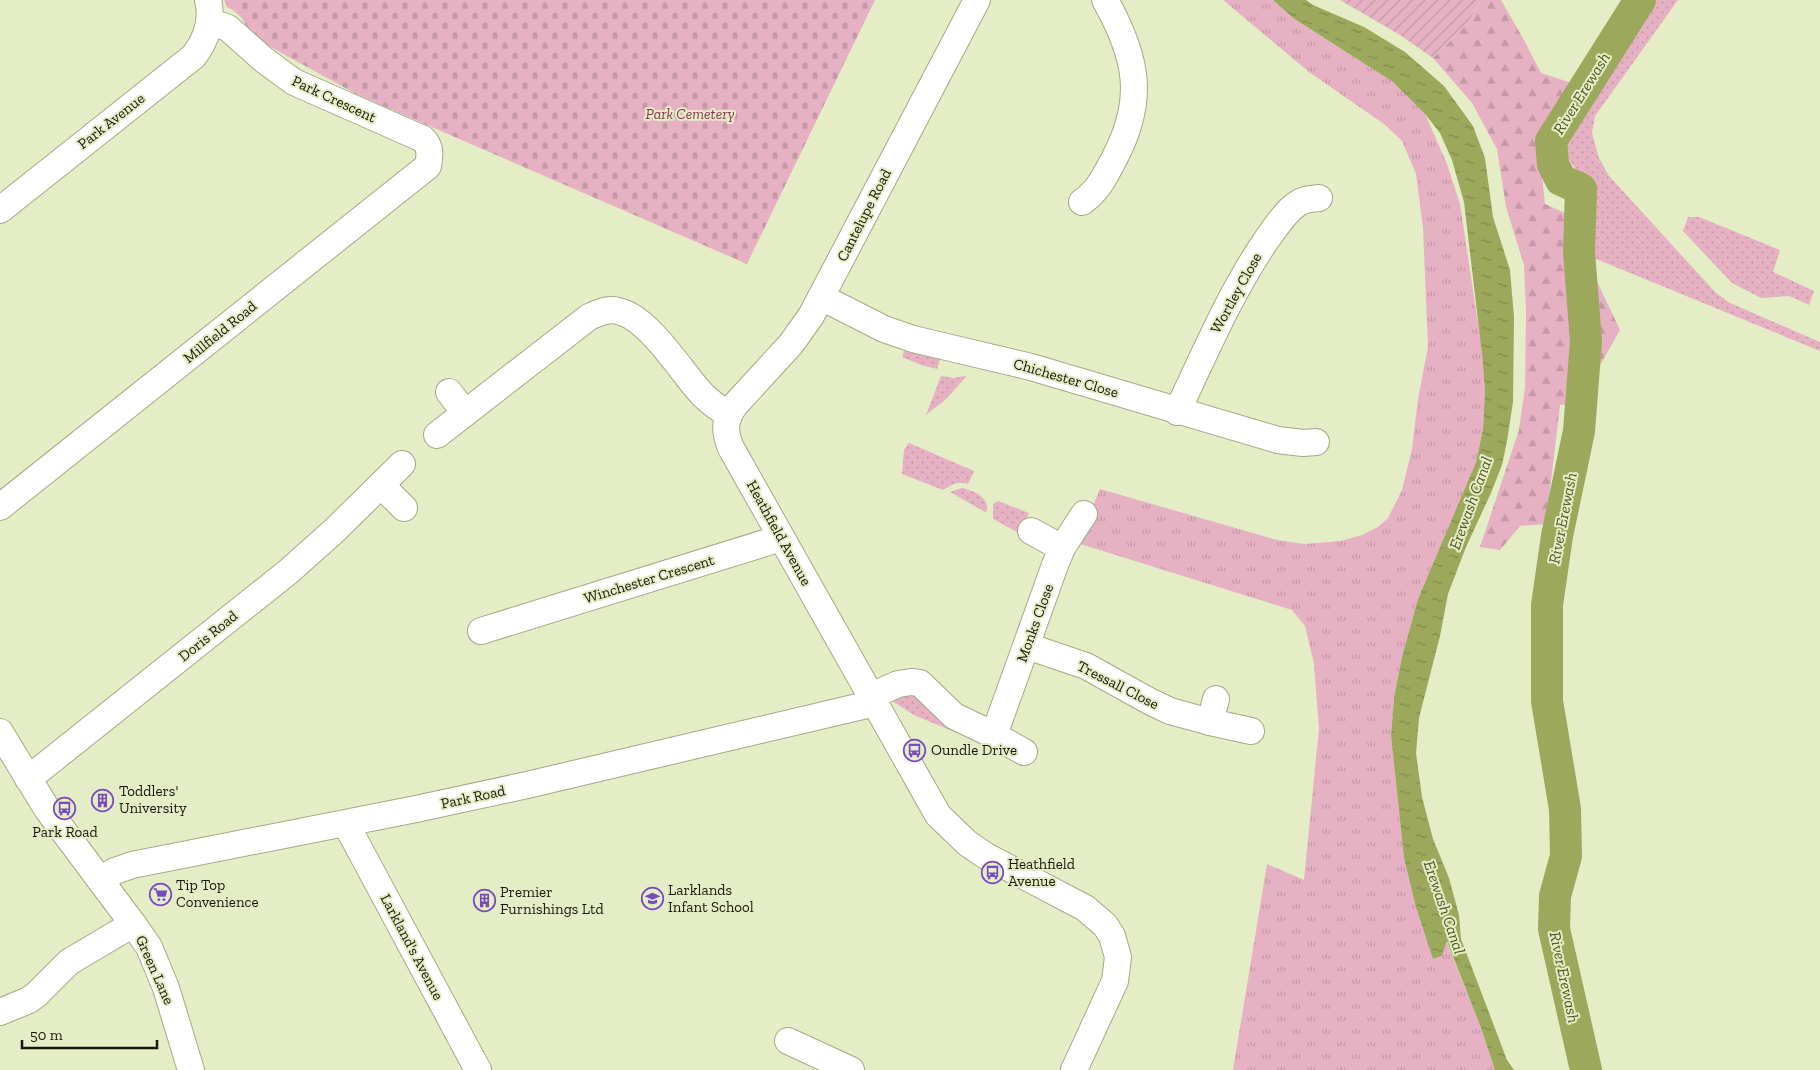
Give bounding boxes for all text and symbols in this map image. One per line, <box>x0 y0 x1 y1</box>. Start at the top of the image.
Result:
water label: River Erewash <box>1549 49 1614 138</box>
street label: Park Crescent <box>289 72 379 127</box>
street label: Park Avenue <box>74 89 148 153</box>
park label: Park Cemetery <box>646 105 734 123</box>
street label: Cantelupe Road <box>833 165 895 264</box>
street label: Wortley Close <box>1206 250 1266 336</box>
street label: Millfield Road <box>180 297 261 367</box>
street label: Chichester Close <box>1011 354 1121 402</box>
water label: Erewash Canal <box>1445 454 1496 552</box>
water label: River Erewash <box>1544 471 1581 565</box>
street label: Heathfield Avenue <box>743 477 815 589</box>
street label: Winchester Crescent <box>582 550 717 607</box>
street label: Monks Close <box>1013 581 1057 665</box>
street label: Doris Road <box>175 606 242 665</box>
street label: Tressall Close <box>1074 657 1162 713</box>
bus stop icon: Oundle Drive <box>903 738 927 762</box>
place label: Oundle Drive <box>931 741 1017 759</box>
street label: Park Road <box>439 781 508 813</box>
place label: Toddlers' University <box>119 782 187 817</box>
building icon: Toddlers' University <box>91 788 115 812</box>
bus stop icon: Park Road <box>53 797 77 821</box>
place label: Park Road <box>32 823 98 841</box>
place label: Heathfield Avenue <box>1008 855 1076 890</box>
water label: Erewash Canal <box>1420 858 1469 957</box>
bus stop icon: Heathfield Avenue <box>980 861 1004 885</box>
place label: Tip Top Convenience <box>176 876 259 911</box>
place label: Larklands Infant School <box>668 881 754 916</box>
supermarket icon: Tip Top Convenience <box>148 882 172 906</box>
place label: Premier Furnishings Ltd <box>500 883 604 918</box>
school or university icon: Larklands Infant School <box>640 887 664 911</box>
building icon: Premier Furnishings Ltd <box>472 889 496 913</box>
street label: Larkland's Avenue <box>377 891 447 1003</box>
water label: River Erewash <box>1546 930 1583 1024</box>
street label: Green Lane <box>132 933 178 1007</box>
scale bar <box>22 1018 158 1050</box>
text: 50 m <box>30 1026 63 1044</box>

